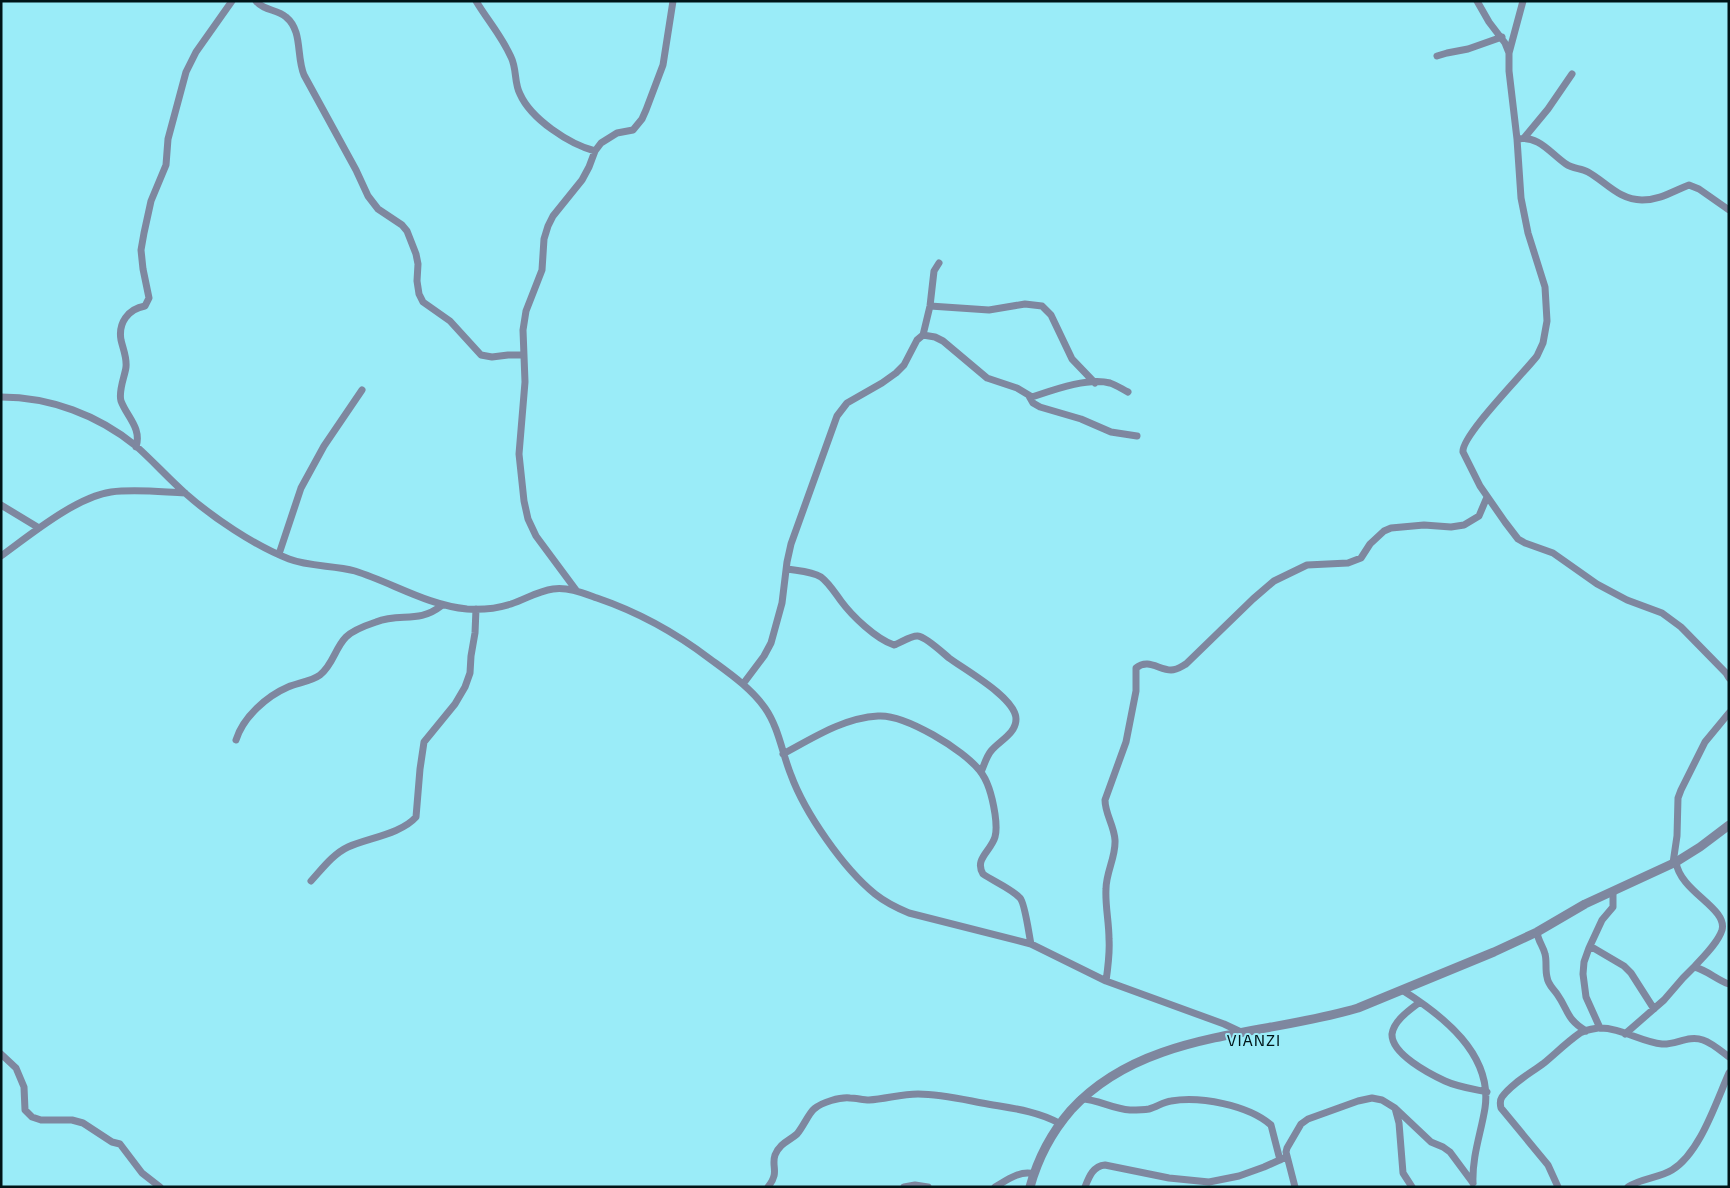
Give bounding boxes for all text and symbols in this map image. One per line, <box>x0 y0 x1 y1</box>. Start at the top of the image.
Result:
district label: VIANZI <box>1227 1030 1281 1049</box>

